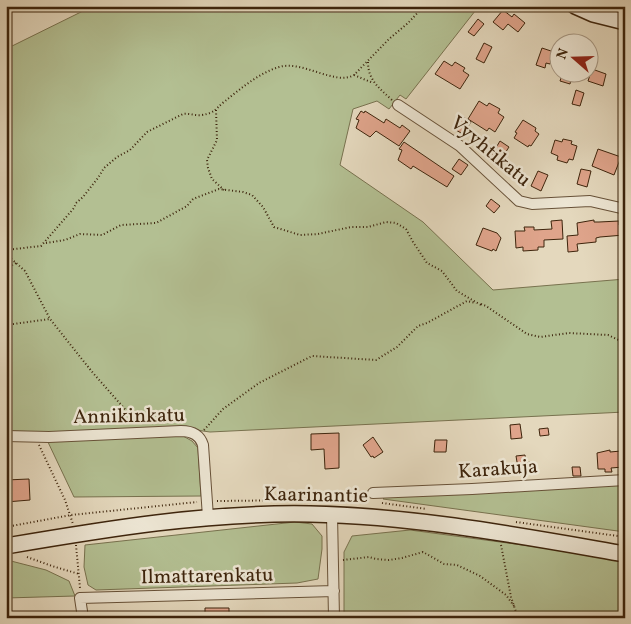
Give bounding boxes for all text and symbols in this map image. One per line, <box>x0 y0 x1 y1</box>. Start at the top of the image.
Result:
north arrow <box>548 32 598 82</box>
text: N <box>553 46 574 62</box>
street label: Vyyhtikatu <box>444 110 536 194</box>
street label: Annikinkatu <box>73 402 185 432</box>
street label: Karakuja <box>457 453 539 487</box>
street label: Kaarinantie <box>264 481 368 511</box>
street label: Ilmattarenkatu <box>140 562 274 592</box>

